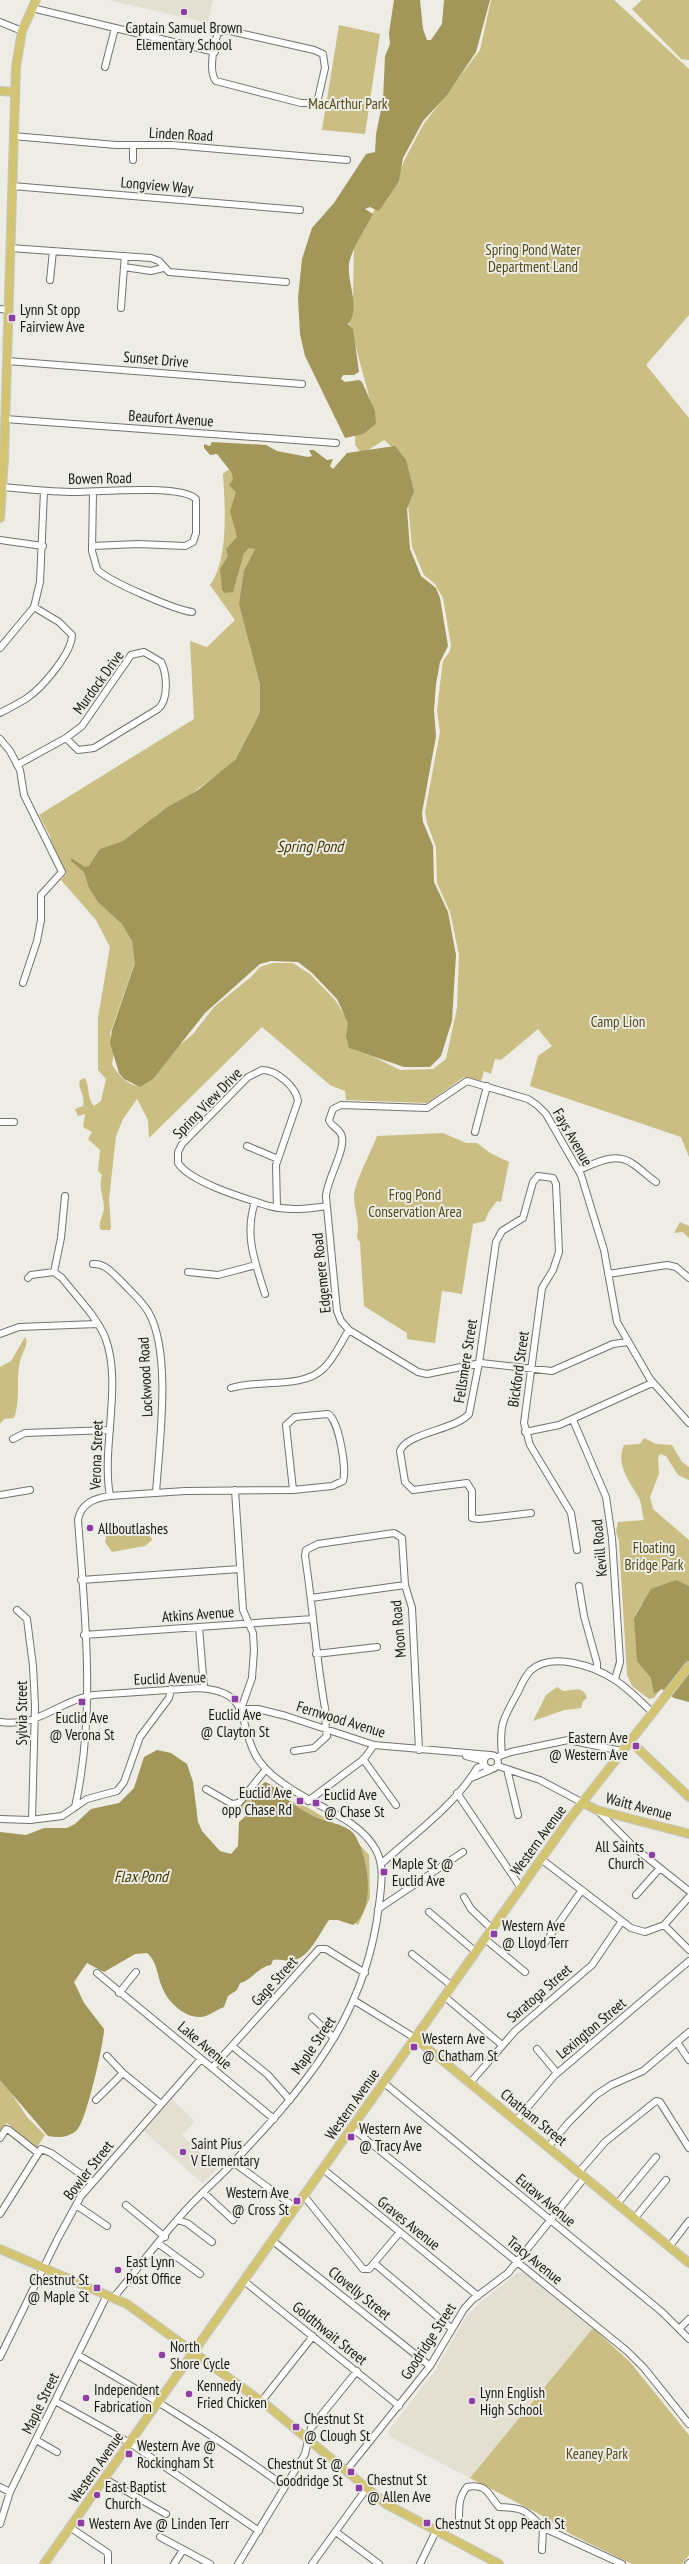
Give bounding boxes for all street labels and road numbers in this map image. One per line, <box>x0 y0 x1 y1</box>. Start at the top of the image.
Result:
street label: Linden Road <box>148 123 214 145</box>
street label: Longview Way <box>120 172 195 198</box>
street label: Sunset Drive <box>123 347 189 371</box>
street label: Beaufort Avenue <box>128 406 214 430</box>
street label: Bowen Road <box>68 468 132 488</box>
street label: Murdock Drive <box>68 646 128 718</box>
street label: Spring View Drive <box>168 1063 246 1143</box>
street label: Fays Avenue <box>549 1105 597 1169</box>
street label: Edgemere Road <box>307 1232 335 1314</box>
street label: Fellsmere Street <box>449 1318 481 1404</box>
street label: Bickford Street <box>503 1330 533 1408</box>
street label: Lockwood Road <box>133 1336 157 1418</box>
street label: Verona Street <box>85 1420 107 1491</box>
street label: Kevill Road <box>587 1518 611 1578</box>
street label: Moon Road <box>386 1599 410 1659</box>
street label: Atkins Avenue <box>161 1602 235 1626</box>
street label: Euclid Avenue <box>134 1667 206 1689</box>
street label: Sylvia Street <box>12 1681 31 1745</box>
street label: Fernwood Avenue <box>294 1696 388 1742</box>
street label: Waitt Avenue <box>604 1788 674 1824</box>
street label: Western Avenue <box>506 1801 570 1879</box>
street label: Gage Street <box>247 1952 301 2010</box>
street label: Saratoga Street <box>503 1960 575 2026</box>
street label: Lexington Street <box>552 1993 630 2063</box>
street label: Maple Street <box>287 2012 339 2078</box>
street label: Lake Avenue <box>174 2017 236 2073</box>
street label: Western Avenue <box>321 2065 383 2143</box>
street label: Chatham Street <box>497 2084 571 2150</box>
street label: Bowler Street <box>59 2136 117 2204</box>
street label: Eutaw Avenue <box>512 2169 580 2231</box>
street label: Graves Avenue <box>374 2192 444 2254</box>
street label: Tracy Avenue <box>503 2232 567 2288</box>
street label: Clovelly Street <box>325 2262 395 2324</box>
street label: Goldthwait Street <box>289 2297 371 2369</box>
street label: Goodridge Street <box>396 2299 460 2383</box>
street label: Maple Street <box>17 2369 63 2437</box>
street label: Western Avenue <box>65 2428 127 2506</box>

